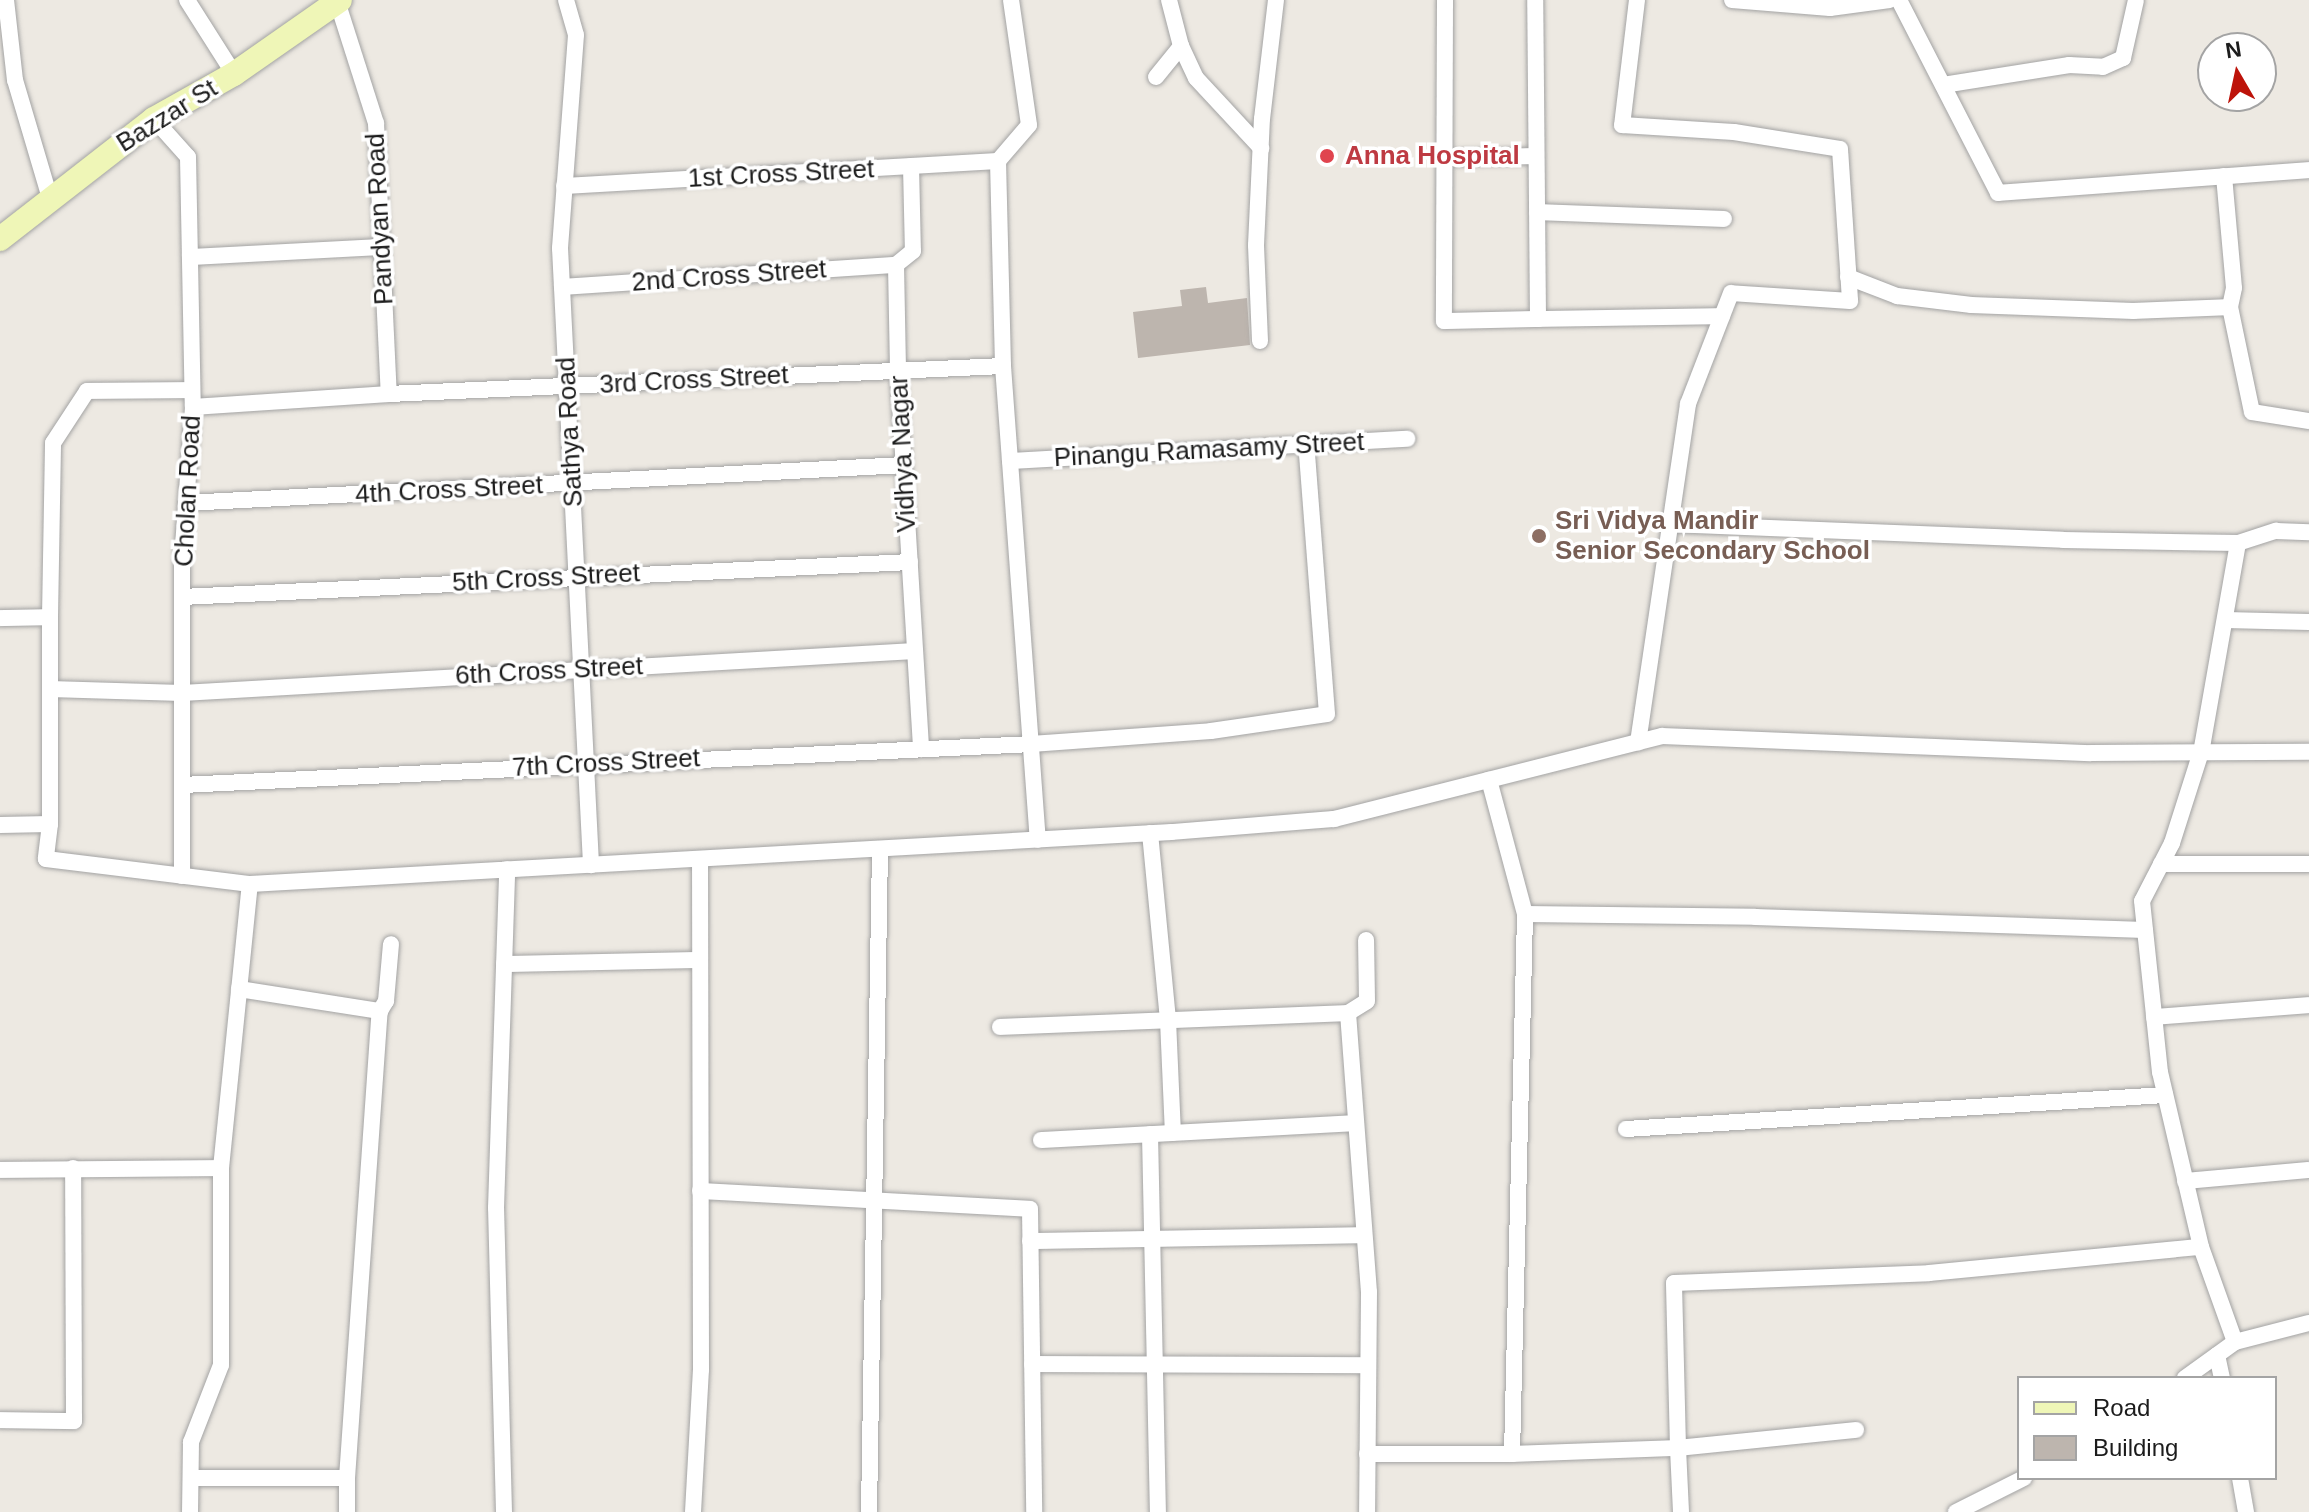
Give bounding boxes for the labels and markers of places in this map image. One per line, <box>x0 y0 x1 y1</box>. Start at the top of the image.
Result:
place label: Anna Hospital <box>1345 140 1520 172</box>
marker: Anna Hospital <box>1316 145 1338 167</box>
place label: Sri Vidya Mandir Senior Secondary School <box>1555 505 1870 566</box>
marker: Sri Vidya Mandir Senior Secondary School <box>1530 527 1548 545</box>

